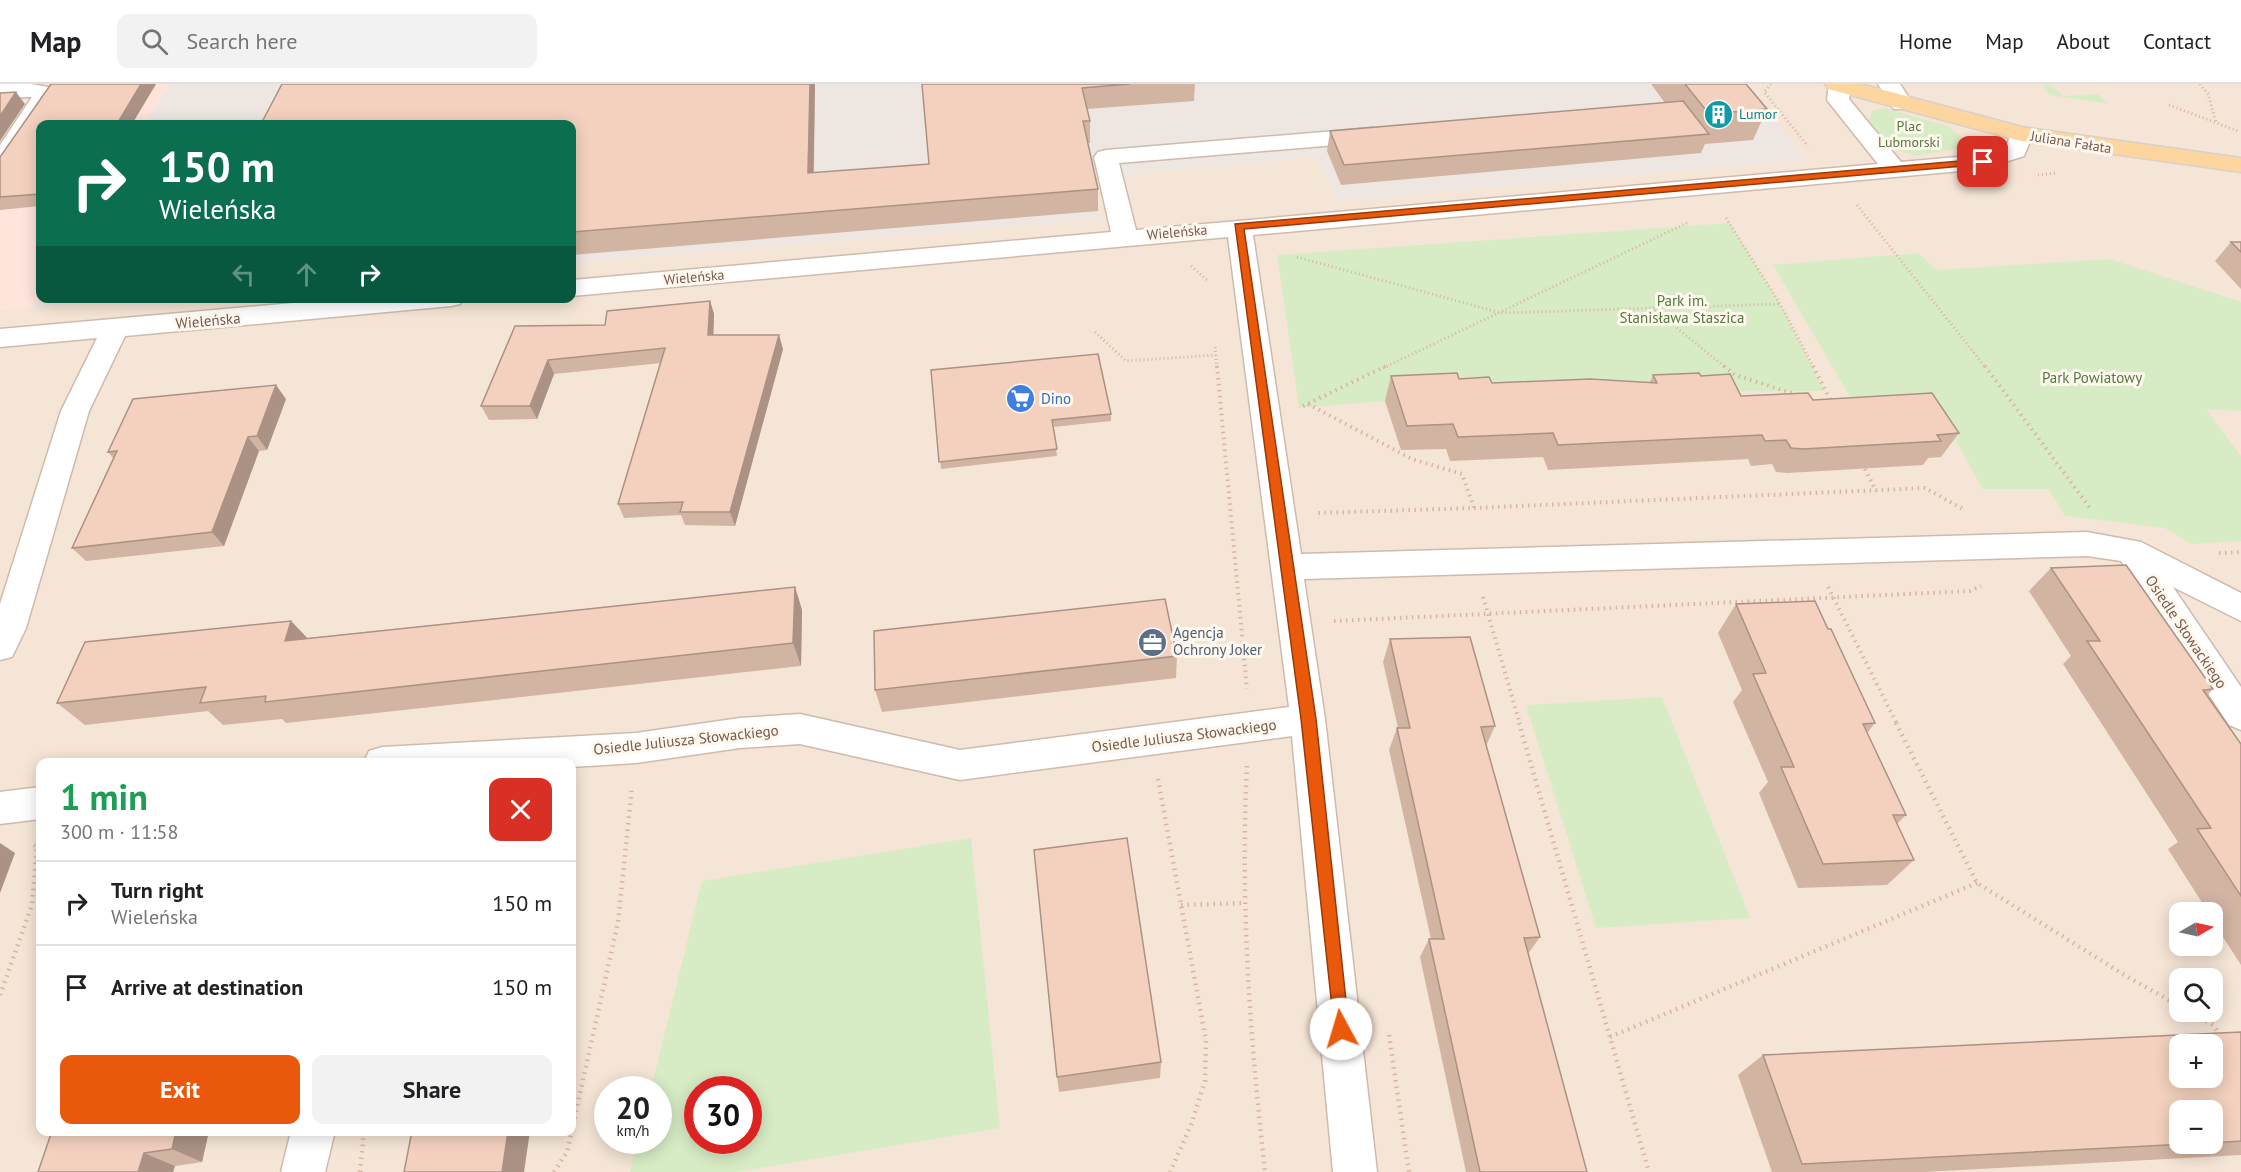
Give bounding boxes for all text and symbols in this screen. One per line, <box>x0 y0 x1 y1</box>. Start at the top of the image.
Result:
search box <box>117 14 537 68</box>
text: Map <box>30 23 81 60</box>
icon: search <box>138 25 171 58</box>
text: Search here <box>186 27 297 55</box>
text: Home <box>1899 28 1952 55</box>
text: Map <box>1985 28 2024 55</box>
text: About <box>2057 28 2110 55</box>
text: Contact <box>2143 28 2211 55</box>
building icon: Lumor <box>1702 98 1734 130</box>
place label: Lumor <box>1739 105 1777 123</box>
park label: Plac Lubmorski <box>1878 117 1940 151</box>
street label: Juliana Fałata <box>2028 127 2113 157</box>
pin <box>1957 136 2008 187</box>
text: 150 m <box>159 139 275 194</box>
icon: right <box>60 144 138 222</box>
icon: arrive <box>1966 145 1999 178</box>
text: Wieleńska <box>159 192 276 226</box>
street label: Wieleńska <box>1146 220 1208 244</box>
icon: left <box>227 258 260 291</box>
icon: ahead <box>290 258 323 291</box>
icon: right <box>353 258 386 291</box>
street label: Wieleńska <box>663 265 725 289</box>
park label: Park im. Stanisława Staszica <box>1619 291 1745 327</box>
street label: Wieleńska <box>175 308 241 333</box>
park label: Park Powiatowy <box>2042 368 2142 387</box>
supermarket icon: Dino <box>1004 383 1036 415</box>
place label: Dino <box>1041 389 1071 408</box>
street label: Osiedle Słowackiego <box>2141 571 2231 692</box>
place label: Agencja Ochrony Joker <box>1173 623 1262 659</box>
office icon: Agencja Ochrony Joker <box>1136 626 1168 658</box>
street label: Osiedle Juliusza Słowackiego <box>1091 715 1277 756</box>
street label: Osiedle Juliusza Słowackiego <box>593 720 779 759</box>
text: 1 min <box>60 773 148 820</box>
button: close <box>489 778 552 841</box>
text: 300 m · 11:58 <box>60 819 178 845</box>
text: Turn right <box>111 876 203 904</box>
icon: right <box>60 887 93 920</box>
text: 150 m <box>492 889 552 917</box>
north arrow <box>2169 902 2223 956</box>
map controls <box>2169 902 2223 1154</box>
text: Wieleńska <box>111 904 198 930</box>
button: search <box>2169 968 2223 1022</box>
icon: arrive <box>60 971 93 1004</box>
text: Arrive at destination <box>111 973 303 1001</box>
text: 150 m <box>492 973 552 1001</box>
position arrow <box>1309 997 1373 1061</box>
button: + <box>2169 1034 2223 1088</box>
button: Exit <box>60 1055 300 1124</box>
button: Share <box>312 1055 552 1124</box>
speed limit sign: 30 <box>684 1076 762 1154</box>
text: 20 <box>616 1088 650 1127</box>
button: − <box>2169 1100 2223 1154</box>
text: km/h <box>617 1121 649 1140</box>

